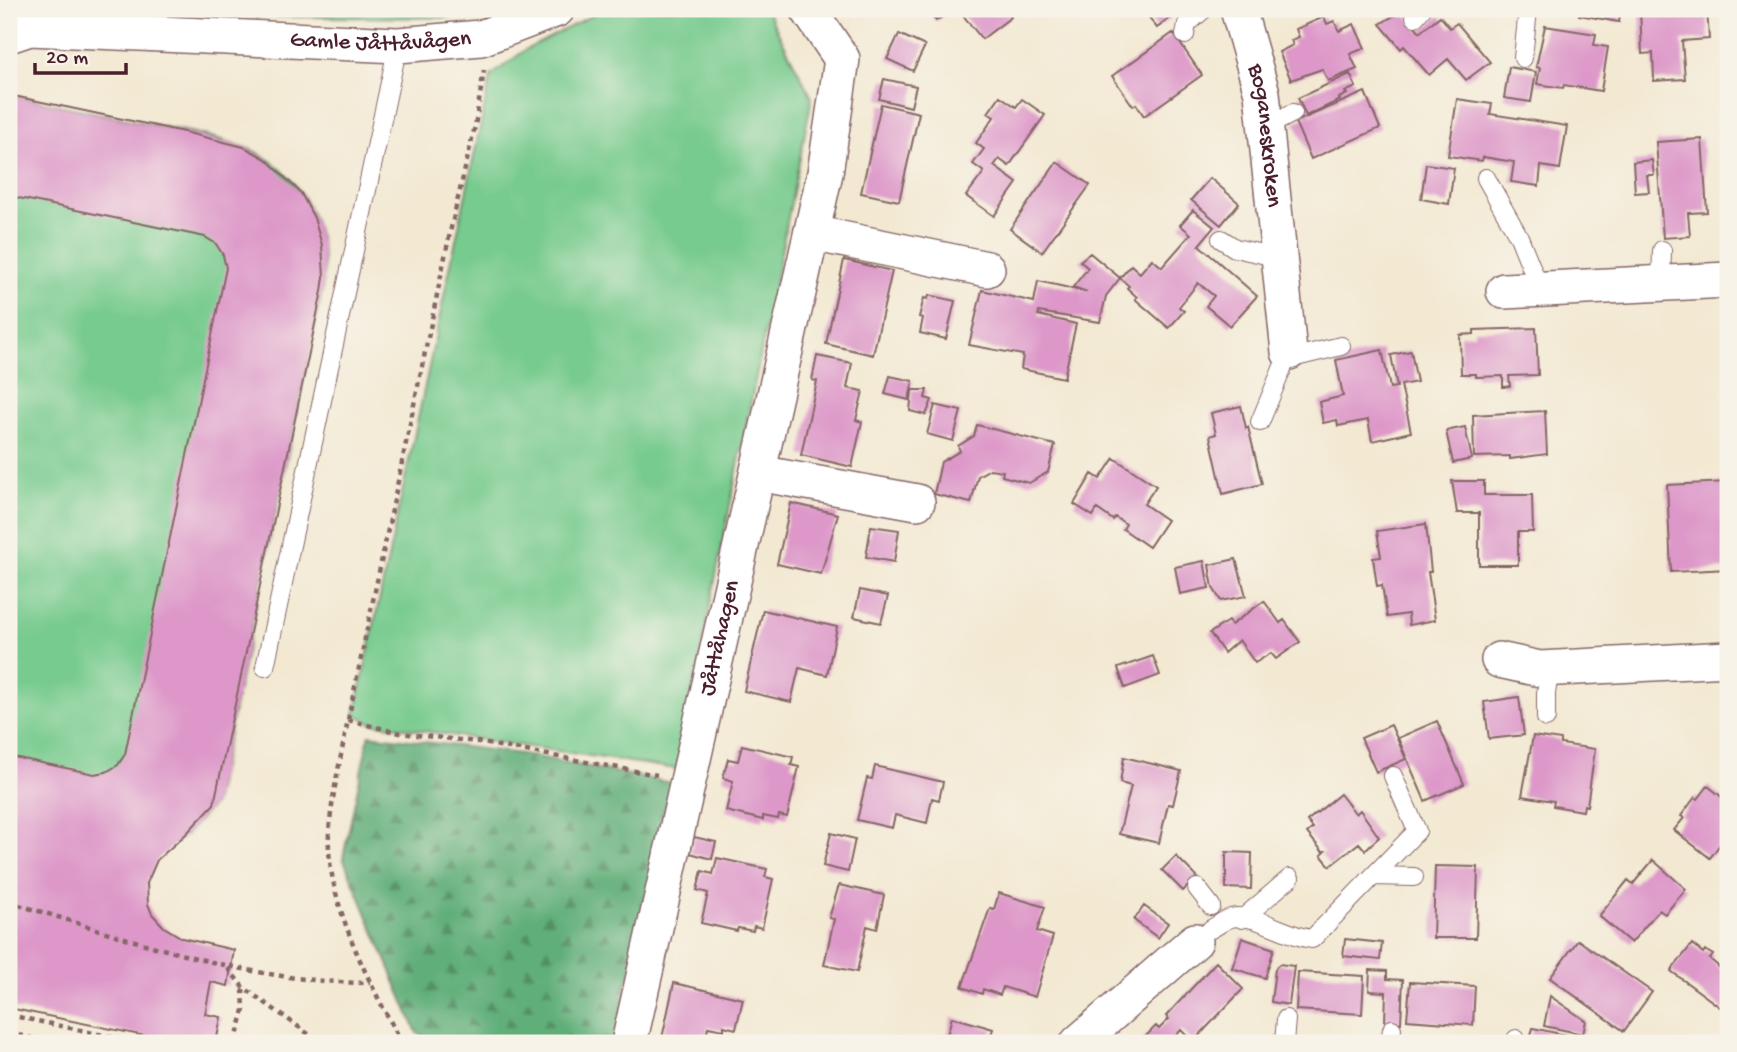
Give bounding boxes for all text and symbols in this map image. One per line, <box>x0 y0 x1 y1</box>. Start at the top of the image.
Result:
street label: Gamle Jåttåvågen <box>289 25 472 59</box>
scale bar <box>35 32 126 76</box>
text: 20 m <box>46 47 88 72</box>
street label: Boganeskroken <box>1241 60 1287 209</box>
street label: Jåttåhagen <box>694 578 746 698</box>

